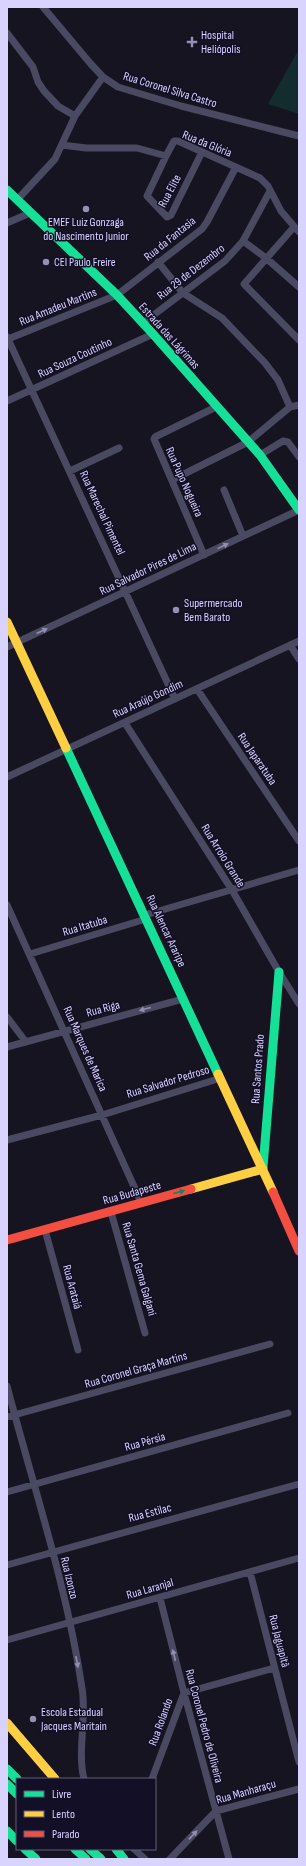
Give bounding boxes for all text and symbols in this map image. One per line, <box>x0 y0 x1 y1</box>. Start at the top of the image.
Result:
place label: Hospital Heliópolis <box>201 28 241 57</box>
marker: Hospital Heliópolis <box>186 36 198 48</box>
street label: Rua Coronel Silva Castro <box>121 69 219 111</box>
street label: Rua da Glória <box>180 127 234 161</box>
street label: Rua Elite <box>155 172 185 210</box>
marker: EMEF Luiz Gonzaga do Nascimento Junior <box>81 204 91 214</box>
street label: Rua da Fantasia <box>141 213 199 264</box>
place label: EMEF Luiz Gonzaga do Nascimento Junior <box>43 215 129 244</box>
street label: Rua 29 de Dezembro <box>154 241 228 303</box>
place label: CEI Paulo Freire <box>54 255 116 270</box>
marker: CEI Paulo Freire <box>41 257 51 267</box>
street label: Rua Amadeu Martins <box>17 285 99 329</box>
street label: Estrada das Lágrimas <box>135 300 203 372</box>
street label: Rua Souza Coutinho <box>36 334 114 382</box>
street label: Rua Pupo Nogueira <box>162 445 206 520</box>
street label: Rua Marechal Pimentel <box>76 468 128 558</box>
street label: Rua Salvador Pires de Lima <box>97 539 199 599</box>
one-way arrow <box>218 543 229 549</box>
place label: Supermercado Bem Barato <box>184 596 242 625</box>
marker: Supermercado Bem Barato <box>171 605 181 615</box>
one-way arrow <box>37 628 48 634</box>
street label: Rua Araújo Gondim <box>111 676 186 722</box>
street label: Rua Japaratuba <box>234 730 280 788</box>
street label: Rua Arroio Grande <box>198 821 249 891</box>
street label: Rua Alencar Araripe <box>143 893 189 970</box>
street label: Rua Itatuba <box>61 912 110 940</box>
street label: Rua Riga <box>85 997 122 1021</box>
street label: Rua Marques de Marica <box>60 1004 111 1094</box>
one-way arrow <box>139 1006 151 1012</box>
street label: Rua Santos Prado <box>248 1034 268 1104</box>
street label: Rua Salvador Pedroso <box>125 1062 211 1102</box>
street label: Rua Budapeste <box>101 1178 163 1208</box>
one-way arrow <box>173 1189 185 1195</box>
street label: Rua Santa Gema Galgani <box>118 1220 160 1318</box>
street label: Rua Arataiá <box>59 1263 85 1311</box>
street label: Rua Coronel Graça Martins <box>83 1348 189 1392</box>
street label: Rua Pérsia <box>123 1429 167 1455</box>
street label: Rua Estilac <box>127 1500 173 1526</box>
street label: Rua Izonzo <box>57 1555 81 1601</box>
street label: Rua Laranjal <box>125 1575 175 1603</box>
street label: Rua Jaguapitâ <box>265 1613 293 1669</box>
one-way arrow <box>171 1649 177 1661</box>
one-way arrow <box>74 1656 80 1668</box>
street label: Rua Coronel Pedro de Oliveira <box>182 1668 226 1785</box>
street label: Rua Rolando <box>145 1696 177 1748</box>
place label: Escola Estadual Jacques Maritain <box>40 1705 107 1734</box>
marker: Escola Estadual Jacques Maritain <box>28 1714 38 1724</box>
street label: Rua Manharaçu <box>214 1776 278 1808</box>
legend <box>16 1778 156 1850</box>
text: Livre <box>52 1787 72 1802</box>
text: Lento <box>52 1807 75 1822</box>
text: Parado <box>52 1827 79 1842</box>
one-way arrow <box>188 1830 198 1840</box>

